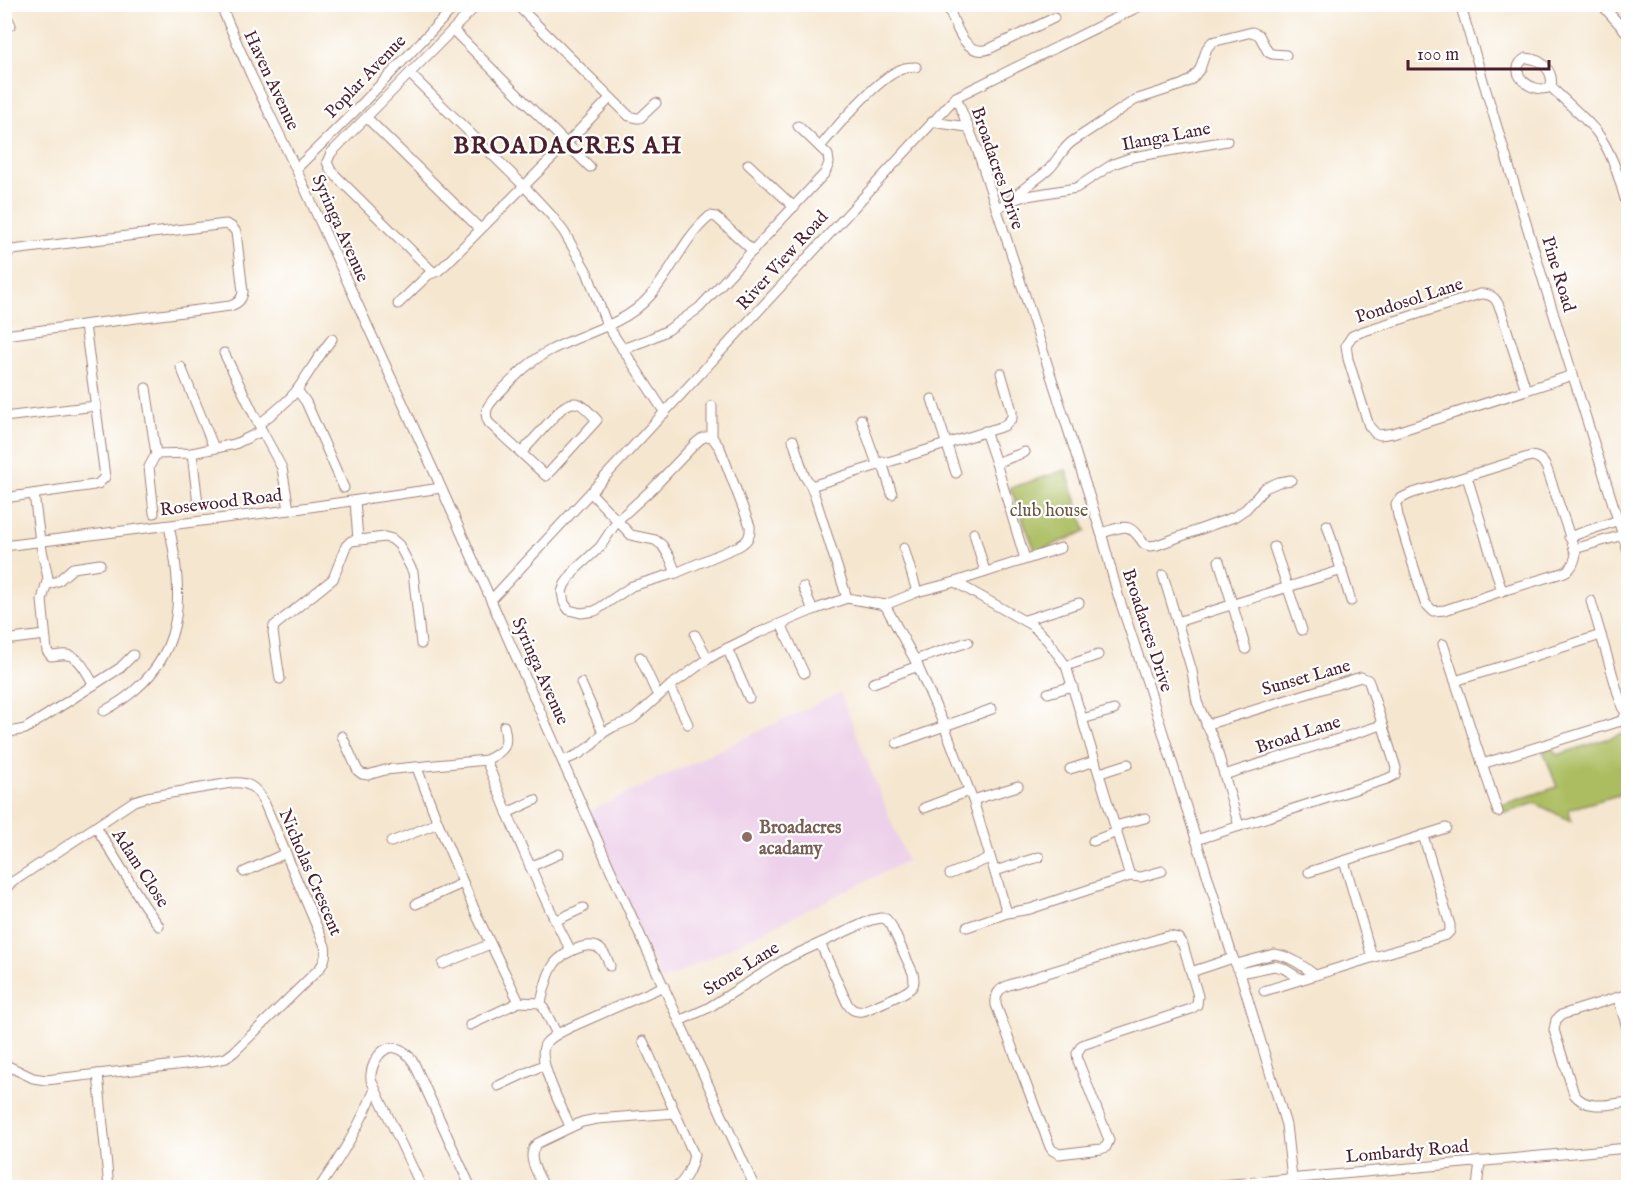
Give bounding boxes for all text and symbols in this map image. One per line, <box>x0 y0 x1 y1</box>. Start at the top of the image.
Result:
street label: Haven Avenue <box>237 27 304 134</box>
street label: Poplar Avenue <box>320 30 412 124</box>
scale bar <box>1408 33 1549 71</box>
text: 100 m <box>1417 44 1459 67</box>
street label: Broadacres Drive <box>965 104 1028 233</box>
street label: Ilanga Lane <box>1120 118 1213 157</box>
district label: BROADACRES AH <box>453 131 683 162</box>
street label: Syringa Avenue <box>306 171 374 286</box>
street label: River View Road <box>732 206 834 316</box>
street label: Pine Road <box>1535 234 1580 315</box>
street label: Pondosol Lane <box>1353 273 1466 330</box>
street label: Rosewood Road <box>159 485 284 522</box>
park label: club house <box>1010 500 1088 523</box>
street label: Broadacres Drive <box>1116 566 1177 695</box>
street label: Syringa Avenue <box>506 614 574 729</box>
street label: Sunset Lane <box>1259 655 1353 702</box>
street label: Broad Lane <box>1253 711 1344 760</box>
street label: Nicholas Crescent <box>273 806 347 940</box>
place label: Broadacres acadamy <box>759 817 842 861</box>
street label: Adam Close <box>105 824 174 913</box>
marker: Broadacres acadamy <box>740 830 754 844</box>
street label: Stone Lane <box>700 937 784 1002</box>
street label: Lombardy Road <box>1345 1136 1470 1169</box>

